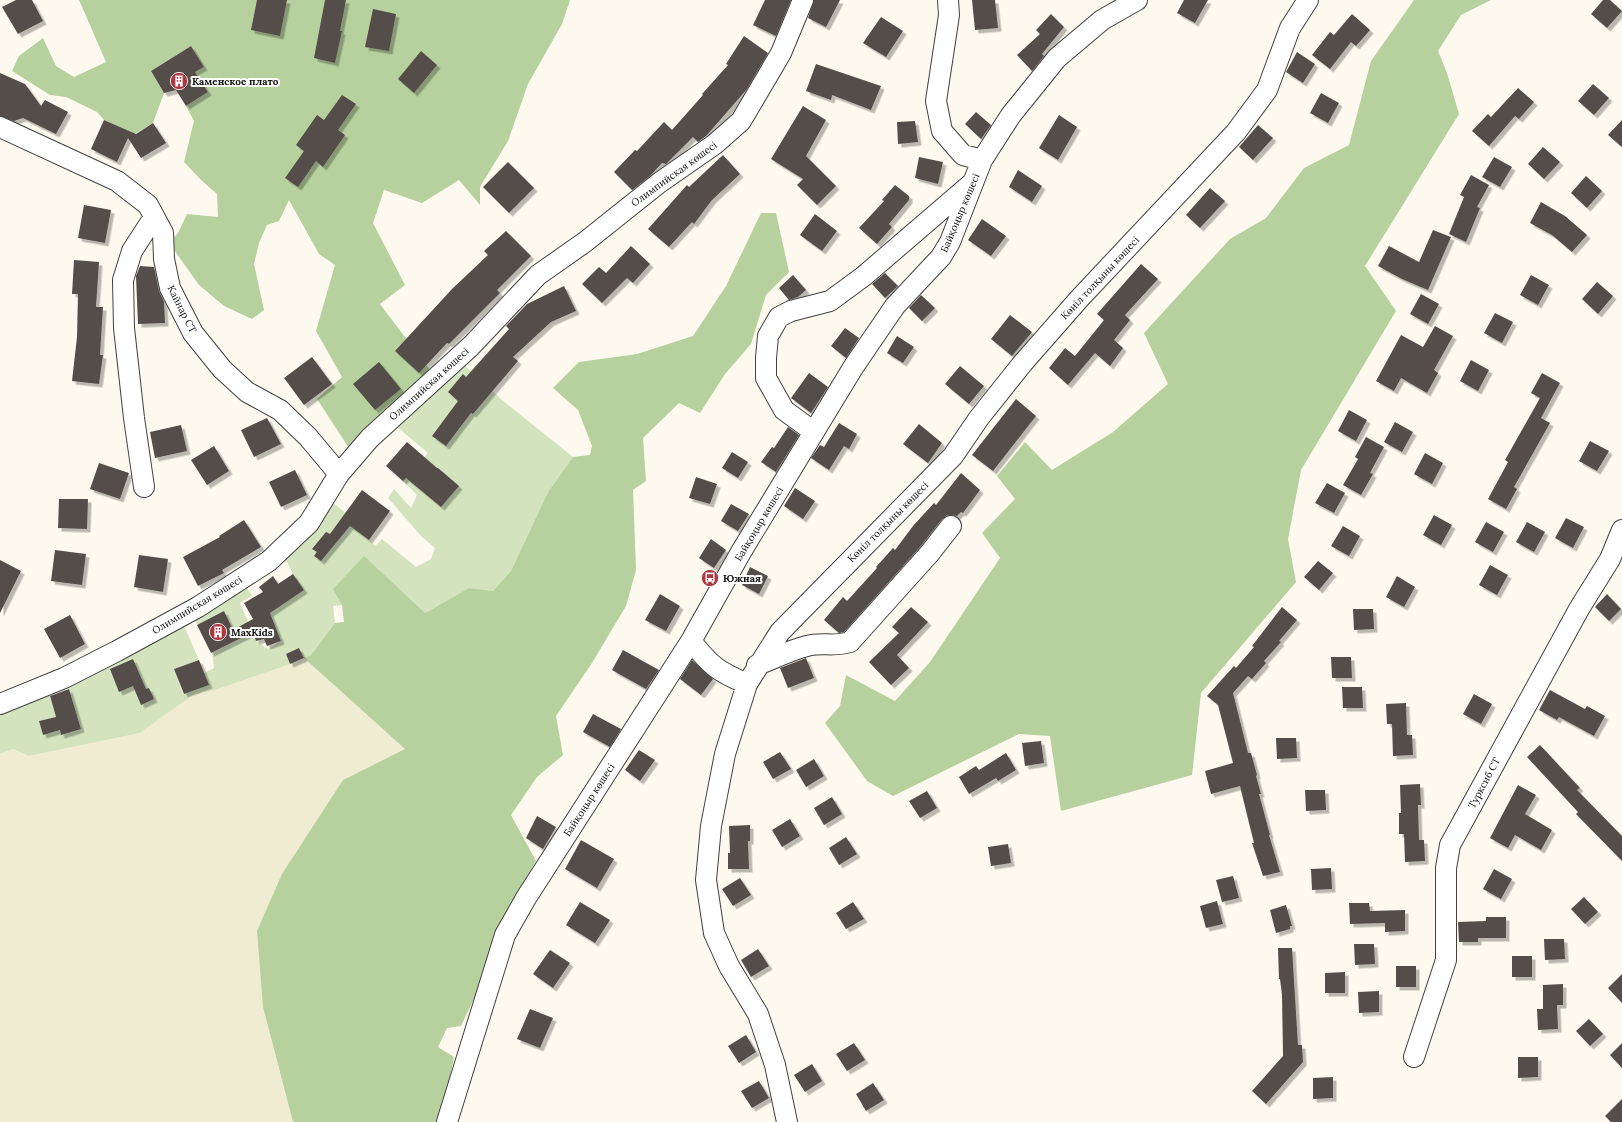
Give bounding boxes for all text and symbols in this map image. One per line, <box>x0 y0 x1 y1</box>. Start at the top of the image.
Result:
building icon: Каменское плато <box>169 71 189 91</box>
place label: Каменское плато <box>192 75 279 88</box>
street label: Олимпийская көшесі <box>628 138 720 210</box>
street label: Байқоңыр көшесі <box>938 171 983 254</box>
street label: Көніл толқыны көшесі <box>1058 233 1142 322</box>
street label: Кайнар СТ <box>164 283 200 335</box>
street label: Олимпийская көшесі <box>386 345 472 423</box>
street label: Көніл толқыны көшесі <box>845 479 931 565</box>
street label: Байқоңыр көшесі <box>732 484 786 564</box>
bus stop icon: Южная <box>700 568 720 588</box>
place label: Южная <box>723 572 761 585</box>
street label: Олимпийская көшесі <box>149 573 245 637</box>
building icon: MaxKids <box>208 622 228 642</box>
place label: MaxKids <box>231 626 273 639</box>
street label: Турксиб СТ <box>1465 755 1503 811</box>
street label: Байқоңыр көшесі <box>561 761 618 839</box>

